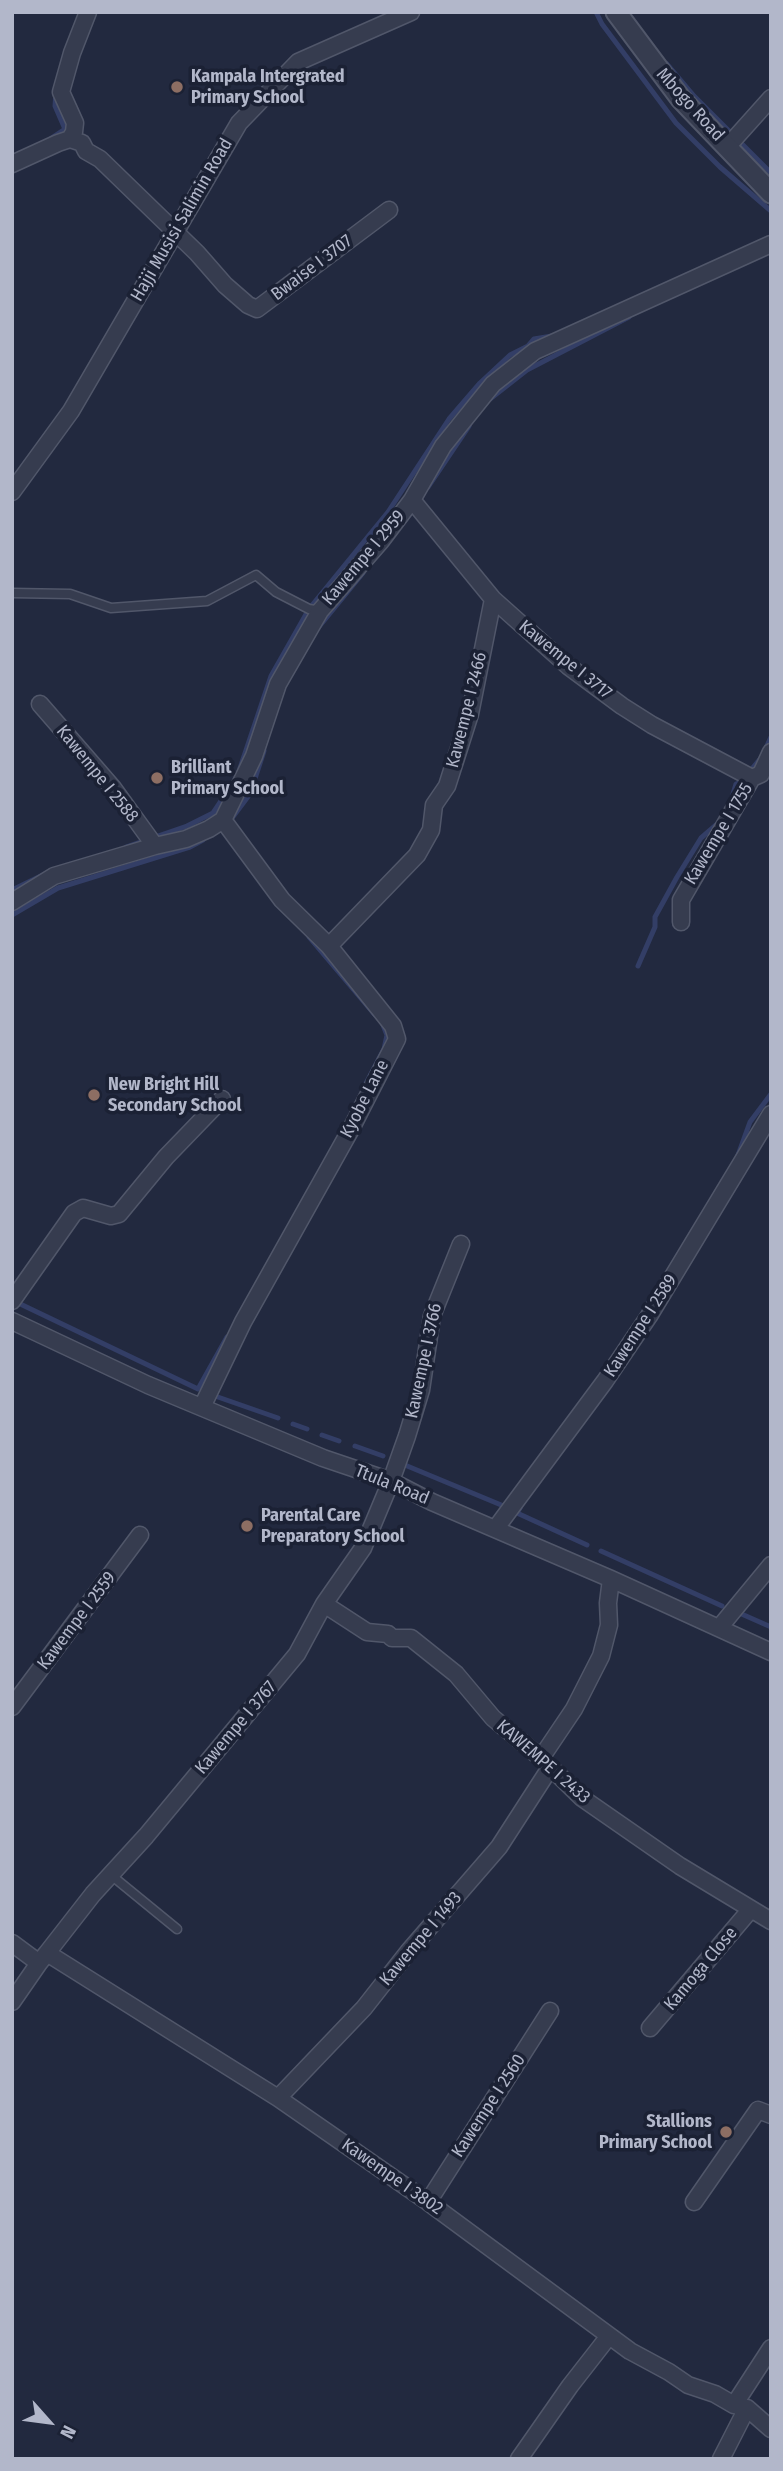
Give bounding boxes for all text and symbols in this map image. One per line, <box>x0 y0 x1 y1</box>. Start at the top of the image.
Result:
street label: Mbogo Road <box>652 64 728 146</box>
place label: Kampala Intergrated Primary School <box>191 66 345 108</box>
marker: Kampala Intergrated Primary School <box>169 79 185 95</box>
street label: Hajji Musisi Salimin Road <box>127 135 237 305</box>
street label: Bwaise I 3707 <box>267 230 357 306</box>
street label: Kawempe I 2959 <box>318 506 410 610</box>
street label: Kawempe I 3717 <box>514 616 616 704</box>
street label: Kawempe I 2466 <box>442 650 492 770</box>
street label: Kawempe I 2588 <box>51 721 143 827</box>
place label: Brilliant Primary School <box>171 757 284 800</box>
marker: Brilliant Primary School <box>149 770 165 786</box>
street label: Kawempe I 1755 <box>680 779 758 889</box>
street label: Kyobe Lane <box>336 1056 394 1142</box>
place label: New Bright Hill Secondary School <box>108 1074 241 1116</box>
marker: New Bright Hill Secondary School <box>86 1087 102 1103</box>
street label: Kawempe I 2589 <box>600 1271 682 1381</box>
street label: Kawempe I 3766 <box>401 1302 447 1420</box>
street label: Ttula Road <box>352 1460 432 1510</box>
place label: Parental Care Preparatory School <box>261 1505 405 1548</box>
marker: Parental Care Preparatory School <box>239 1518 255 1534</box>
street label: Kawempe I 2559 <box>33 1568 121 1674</box>
street label: Kawempe I 3767 <box>191 1677 281 1779</box>
street label: KAWEMPE I 2433 <box>492 1715 594 1809</box>
street label: Kawempe I 1493 <box>375 1888 467 1990</box>
street label: Kamoga Close <box>660 1923 742 2015</box>
street label: Kawempe I 2560 <box>448 2050 530 2162</box>
place label: Stallions Primary School <box>599 2111 712 2154</box>
marker: Stallions Primary School <box>718 2124 734 2140</box>
street label: Kawempe I 3802 <box>337 2134 447 2220</box>
north arrow <box>14 2387 84 2457</box>
text: N <box>55 2422 81 2443</box>

